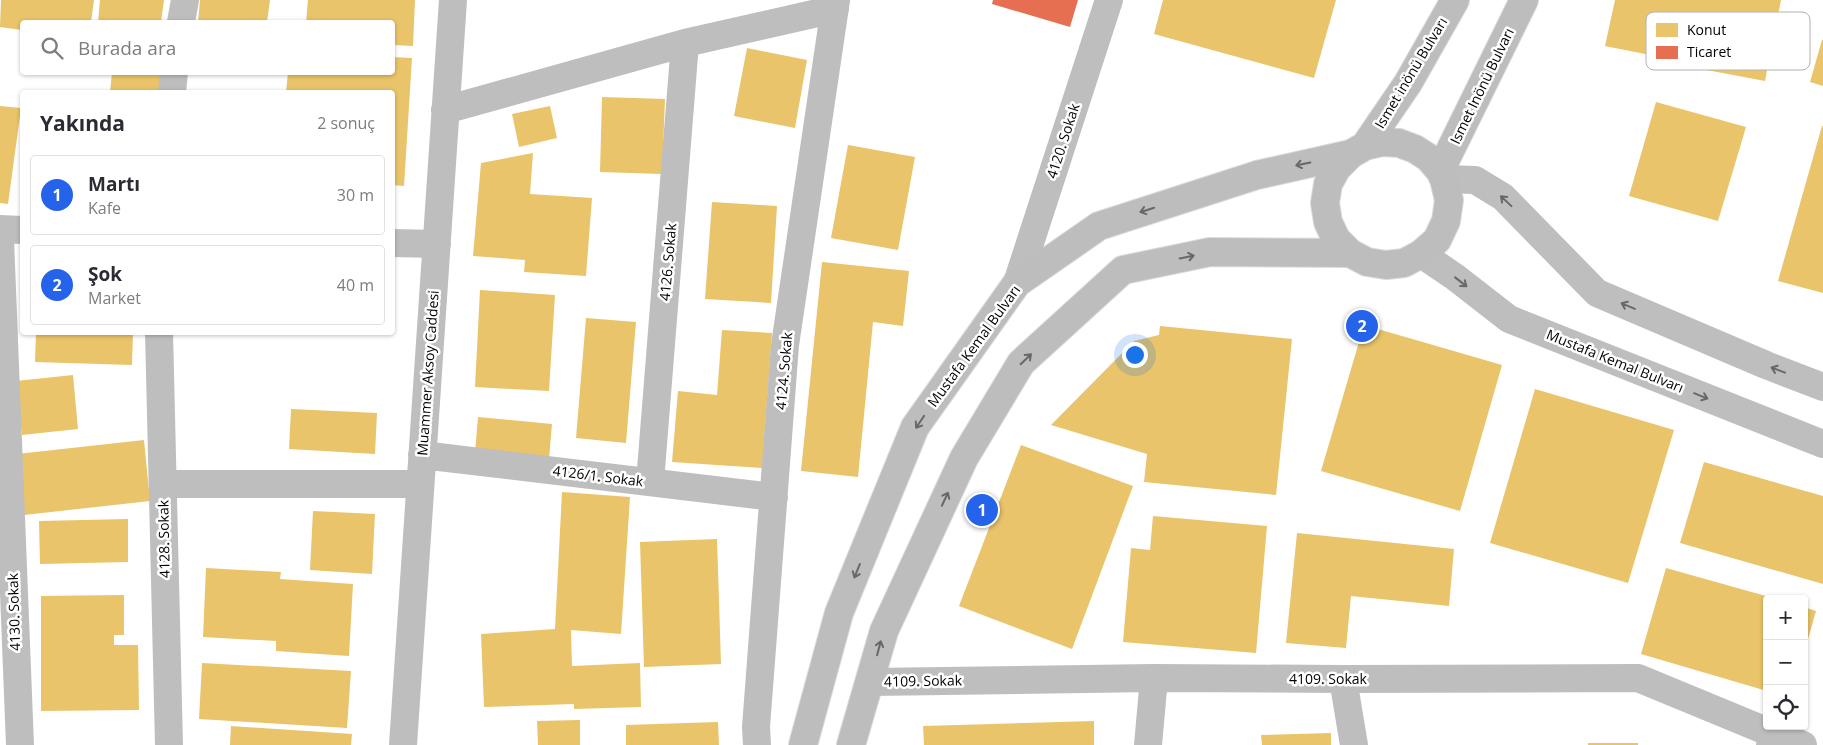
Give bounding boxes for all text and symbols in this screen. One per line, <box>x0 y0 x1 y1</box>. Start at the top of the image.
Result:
legend <box>1646 12 1810 70</box>
street label: Ismet inönü Bulvarı <box>1370 14 1451 132</box>
search box <box>20 20 395 75</box>
text: Konut <box>1687 20 1726 39</box>
street label: Ismet Inönü Bulvarı <box>1445 25 1518 147</box>
icon: search <box>38 34 66 62</box>
text: Burada ara <box>78 35 176 61</box>
text: Ticaret <box>1687 42 1731 61</box>
street label: 4120. Sokak <box>1041 100 1084 181</box>
text: Yakında <box>40 109 125 137</box>
text: 2 sonuç <box>317 112 375 134</box>
one-way arrow <box>1295 160 1311 170</box>
text: Martı <box>88 171 140 197</box>
text: 1 <box>52 184 62 206</box>
text: 30 m <box>337 184 374 206</box>
one-way arrow <box>1500 195 1513 207</box>
text: Kafe <box>88 197 121 219</box>
one-way arrow <box>1140 206 1156 215</box>
street label: 4126. Sokak <box>655 222 680 302</box>
one-way arrow <box>1179 252 1195 261</box>
text: Şok <box>88 261 122 287</box>
text: 2 <box>52 274 62 296</box>
text: 40 m <box>337 274 374 296</box>
one-way arrow <box>1455 276 1468 287</box>
street label: Mustafa Kemal Bulvarı <box>923 281 1024 410</box>
text: Market <box>88 287 141 309</box>
street label: Muammer Aksoy Caddesi <box>412 290 443 456</box>
one-way arrow <box>1621 301 1636 311</box>
pin: 2 <box>1346 307 1378 345</box>
street label: Mustafa Kemal Bulvarı <box>1544 324 1687 397</box>
street label: 4124. Sokak <box>771 331 796 411</box>
your location <box>1122 342 1148 368</box>
one-way arrow <box>1019 353 1032 365</box>
one-way arrow <box>1770 365 1786 374</box>
one-way arrow <box>1694 392 1709 401</box>
one-way arrow <box>915 414 925 428</box>
street label: 4126/1. Sokak <box>552 461 645 491</box>
pin: 1 <box>966 491 998 529</box>
one-way arrow <box>941 492 950 507</box>
street label: 4128. Sokak <box>153 499 174 578</box>
one-way arrow <box>851 563 861 578</box>
street label: 4130. Sokak <box>3 572 24 651</box>
map controls <box>1763 595 1808 730</box>
button: + <box>1763 595 1808 640</box>
one-way arrow <box>875 640 884 656</box>
button: − <box>1763 640 1808 685</box>
street label: 4109. Sokak <box>1289 669 1368 688</box>
street label: 4109. Sokak <box>884 670 963 691</box>
button: locate <box>1763 685 1808 730</box>

